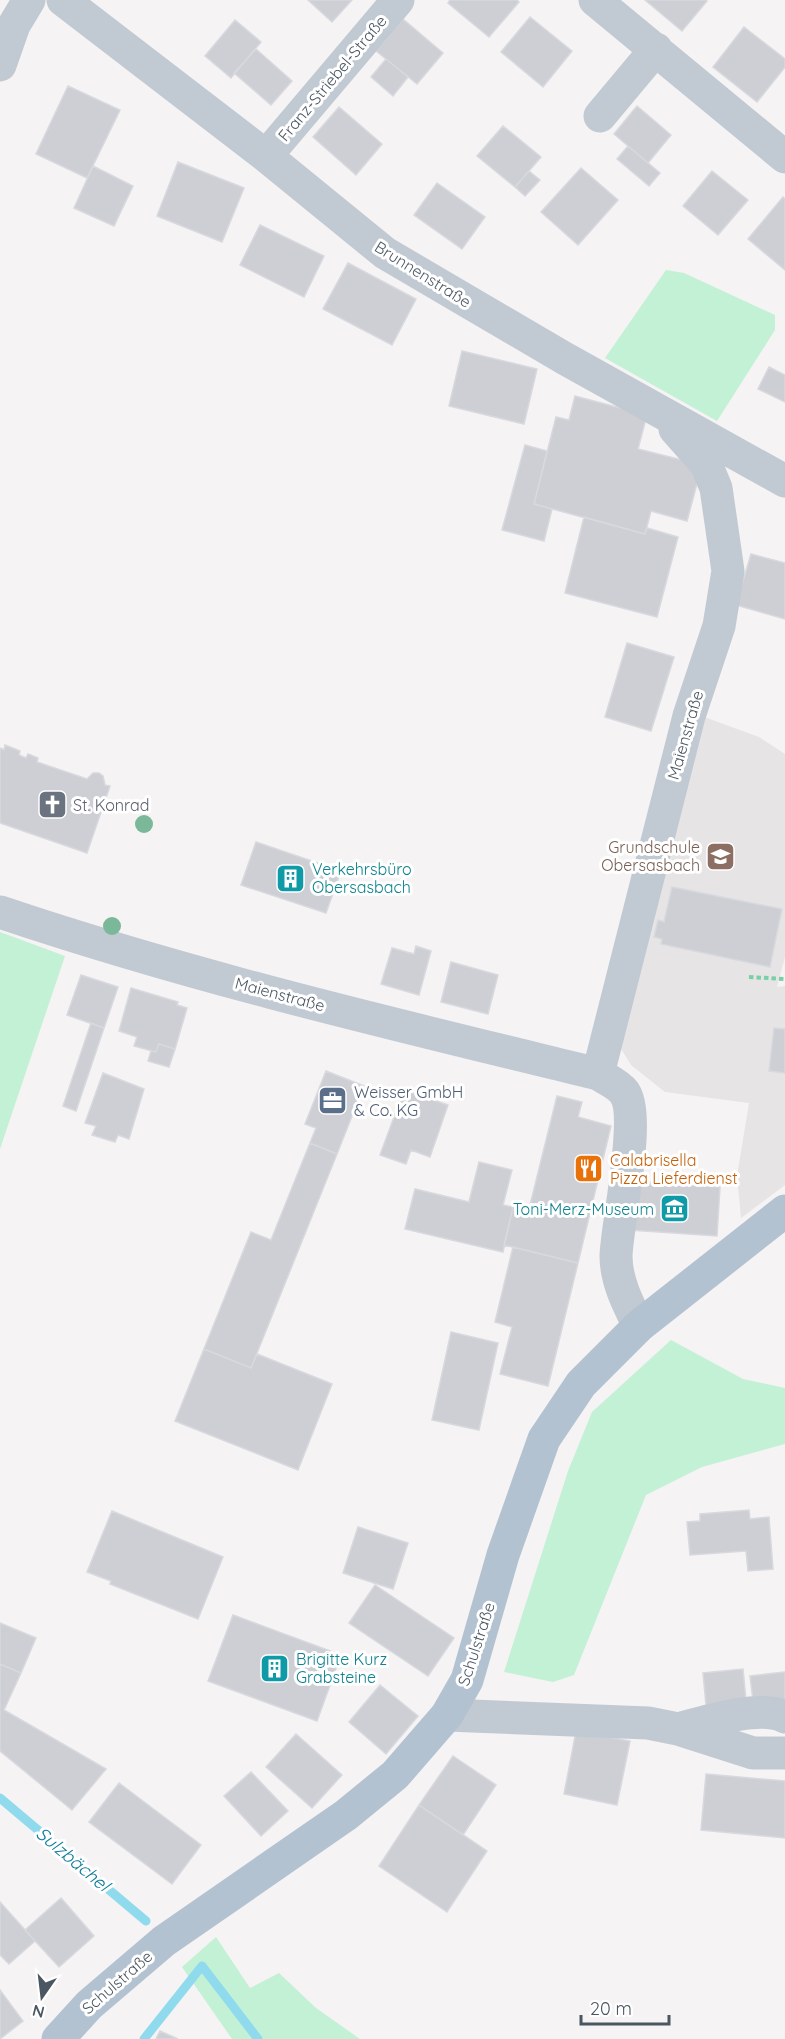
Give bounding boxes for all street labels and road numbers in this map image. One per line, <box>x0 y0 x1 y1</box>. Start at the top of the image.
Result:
street label: Franz-Striebel-Straße <box>273 11 391 145</box>
street label: Brunnenstraße <box>371 236 475 312</box>
street label: Maienstraße <box>663 688 707 782</box>
street label: Maienstraße <box>233 972 327 1016</box>
street label: Schulstraße <box>453 1600 499 1688</box>
street label: Schulstraße <box>78 1946 156 2018</box>

